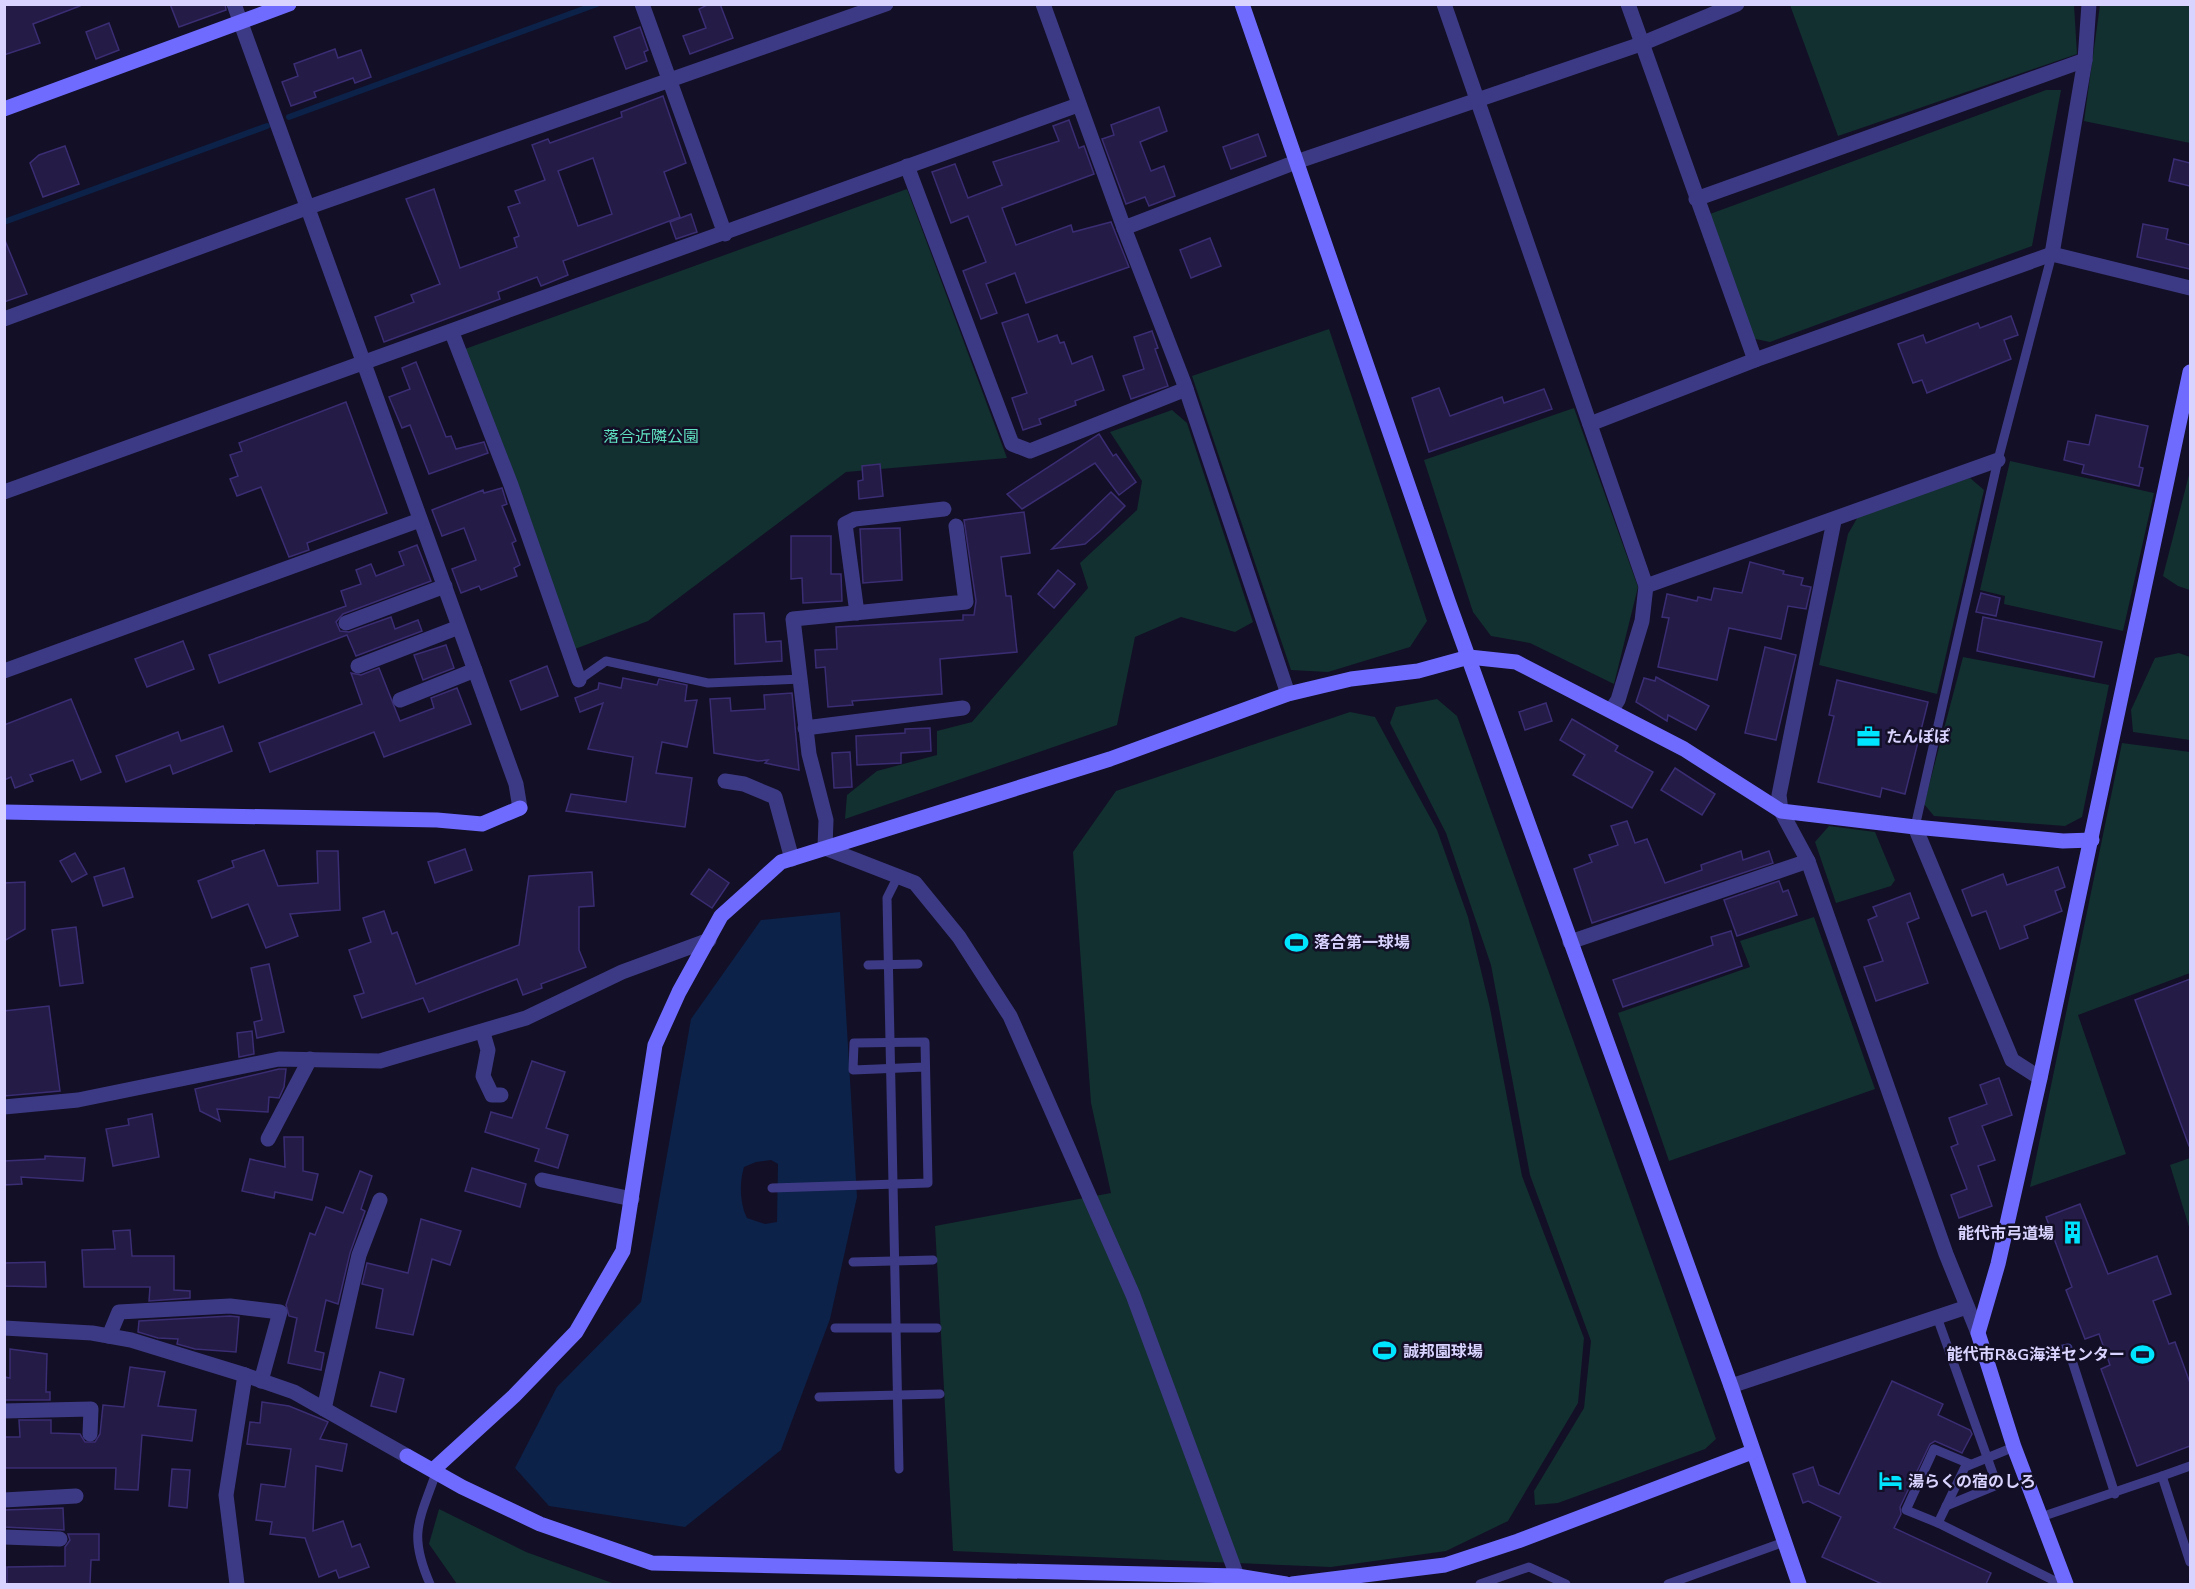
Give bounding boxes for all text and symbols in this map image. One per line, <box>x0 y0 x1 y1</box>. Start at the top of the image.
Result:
park label: 落合近隣公園 <box>603 426 699 448</box>
office icon: たんぽぽ <box>1855 723 1881 749</box>
place label: たんぽぽ <box>1886 726 1950 748</box>
sports icon: 落合第一球場 <box>1283 929 1309 955</box>
place label: 落合第一球場 <box>1314 932 1410 954</box>
building icon: 能代市弓道場 <box>2059 1220 2085 1246</box>
place label: 能代市弓道場 <box>1958 1223 2054 1245</box>
sports icon: 誠邦園球場 <box>1372 1338 1398 1364</box>
place label: 誠邦園球場 <box>1403 1341 1483 1363</box>
sports icon: 能代市R&G海洋センター <box>2130 1341 2156 1367</box>
place label: 能代市R&G海洋センター <box>1947 1344 2125 1366</box>
hotel icon: 湯らくの宿のしろ <box>1877 1468 1903 1494</box>
place label: 湯らくの宿のしろ <box>1908 1471 2036 1493</box>

